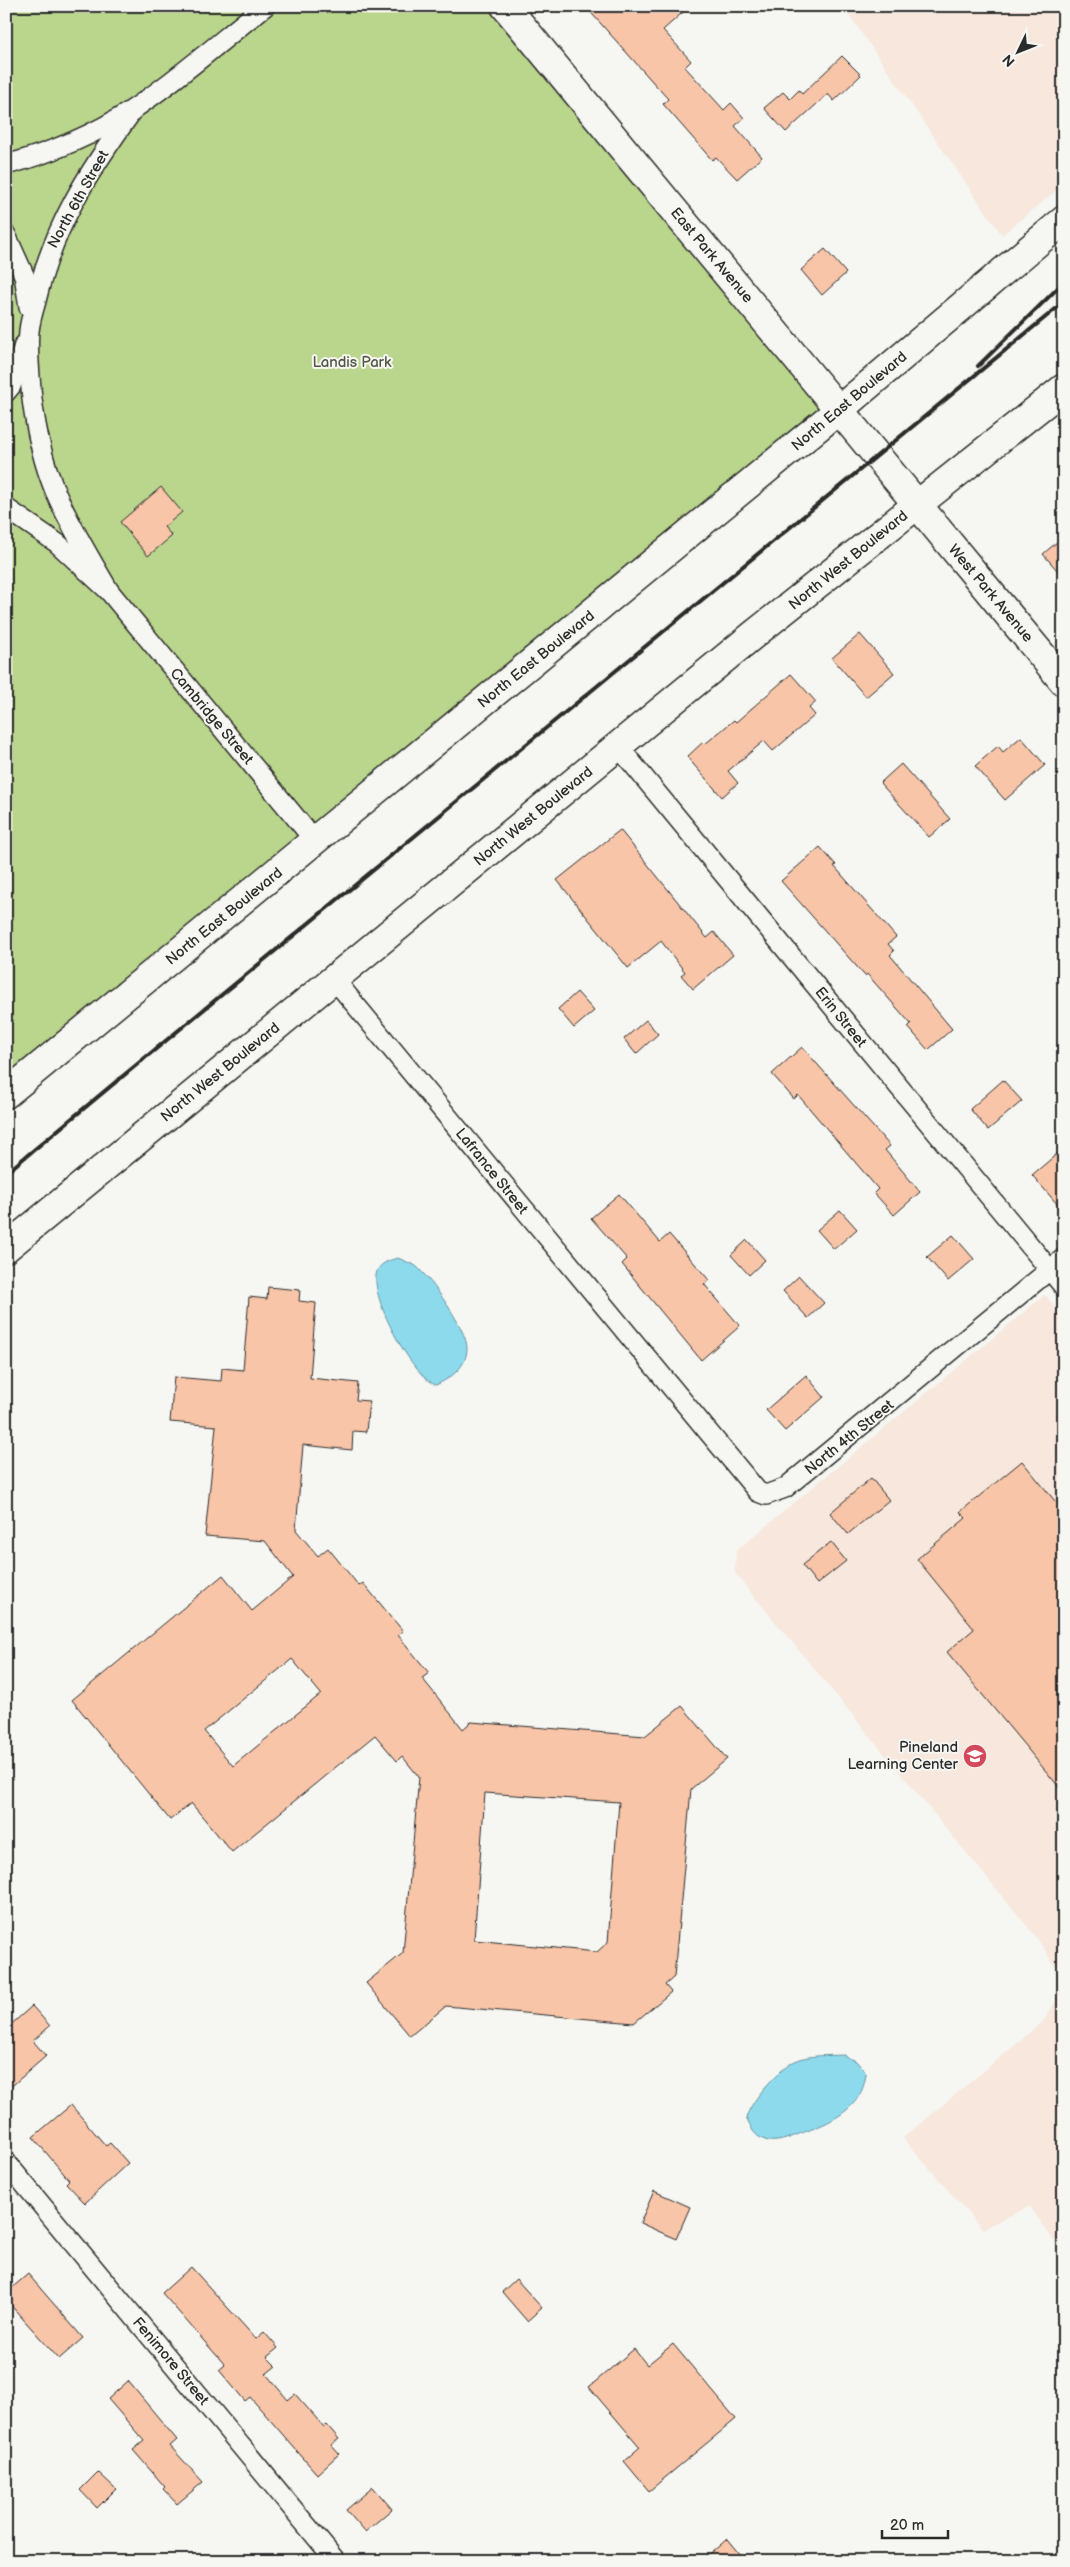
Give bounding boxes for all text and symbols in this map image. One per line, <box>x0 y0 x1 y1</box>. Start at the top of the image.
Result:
north arrow <box>992 28 1042 78</box>
text: N <box>999 51 1019 70</box>
street label: North 6th Street <box>44 146 113 252</box>
street label: East Park Avenue <box>666 204 757 307</box>
street label: North East Boulevard <box>788 347 911 455</box>
park label: Landis Park <box>313 353 392 372</box>
street label: North West Boulevard <box>785 506 912 614</box>
street label: West Park Avenue <box>944 540 1037 646</box>
street label: North East Boulevard <box>474 606 599 712</box>
street label: Cambridge Street <box>166 664 258 769</box>
street label: North West Boulevard <box>470 762 597 870</box>
street label: North East Boulevard <box>162 863 287 969</box>
street label: Erin Street <box>811 983 871 1052</box>
street label: North West Boulevard <box>157 1018 284 1126</box>
street label: Lafrance Street <box>451 1124 532 1218</box>
street label: North 4th Street <box>801 1395 898 1479</box>
place label: Pineland Learning Center <box>847 1738 959 1774</box>
school or university icon: Pineland Learning Center <box>962 1743 988 1769</box>
street label: Fenimore Street <box>128 2313 213 2410</box>
scale bar <box>882 2507 949 2539</box>
text: 20 m <box>890 2516 924 2535</box>

